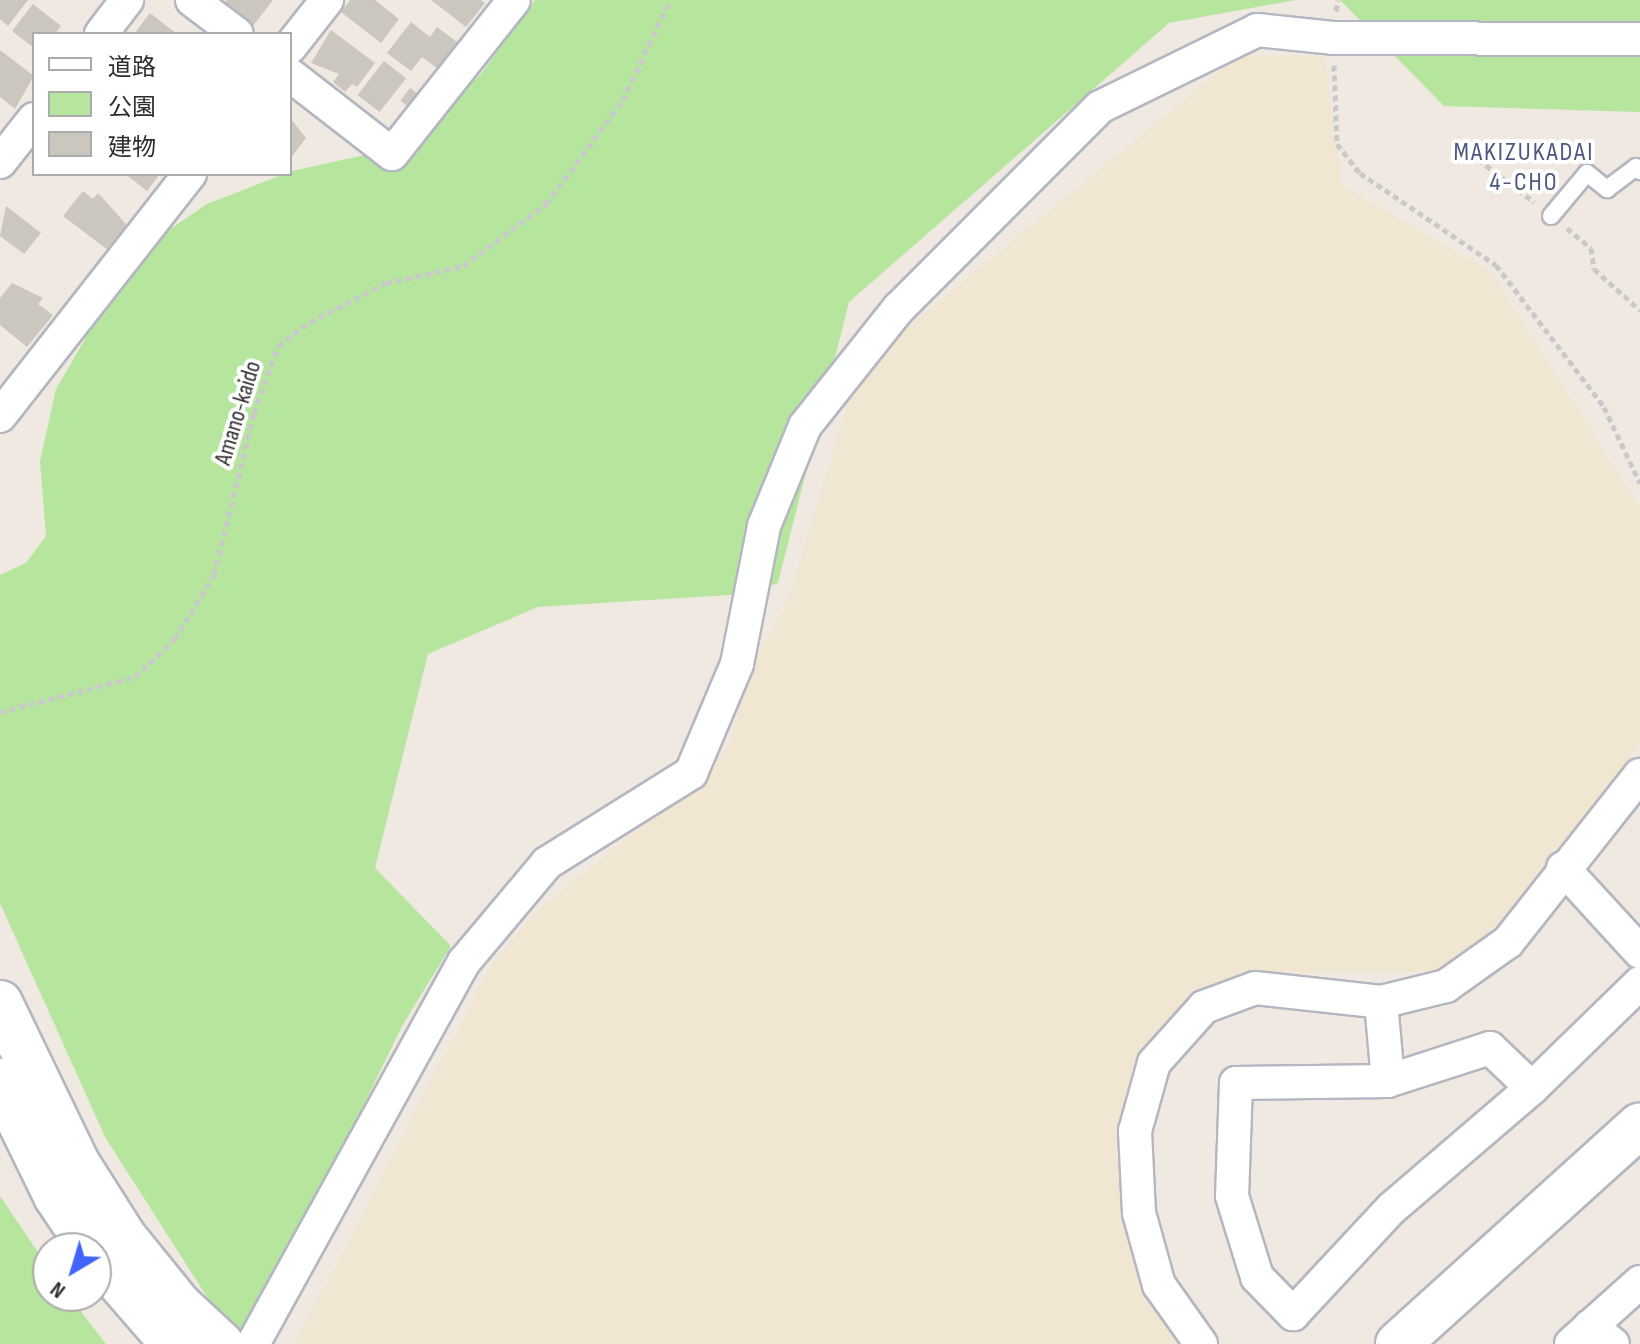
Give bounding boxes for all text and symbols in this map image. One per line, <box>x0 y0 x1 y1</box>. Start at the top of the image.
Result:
legend <box>32 32 292 176</box>
text: 道路 <box>108 53 156 82</box>
text: 公園 <box>108 93 156 122</box>
text: 建物 <box>108 133 156 162</box>
district label: MAKIZUKADAI 4-CHO <box>1454 137 1594 198</box>
street label: Amano-kaido <box>209 357 267 469</box>
north arrow <box>32 1232 112 1312</box>
text: N <box>45 1275 71 1304</box>

